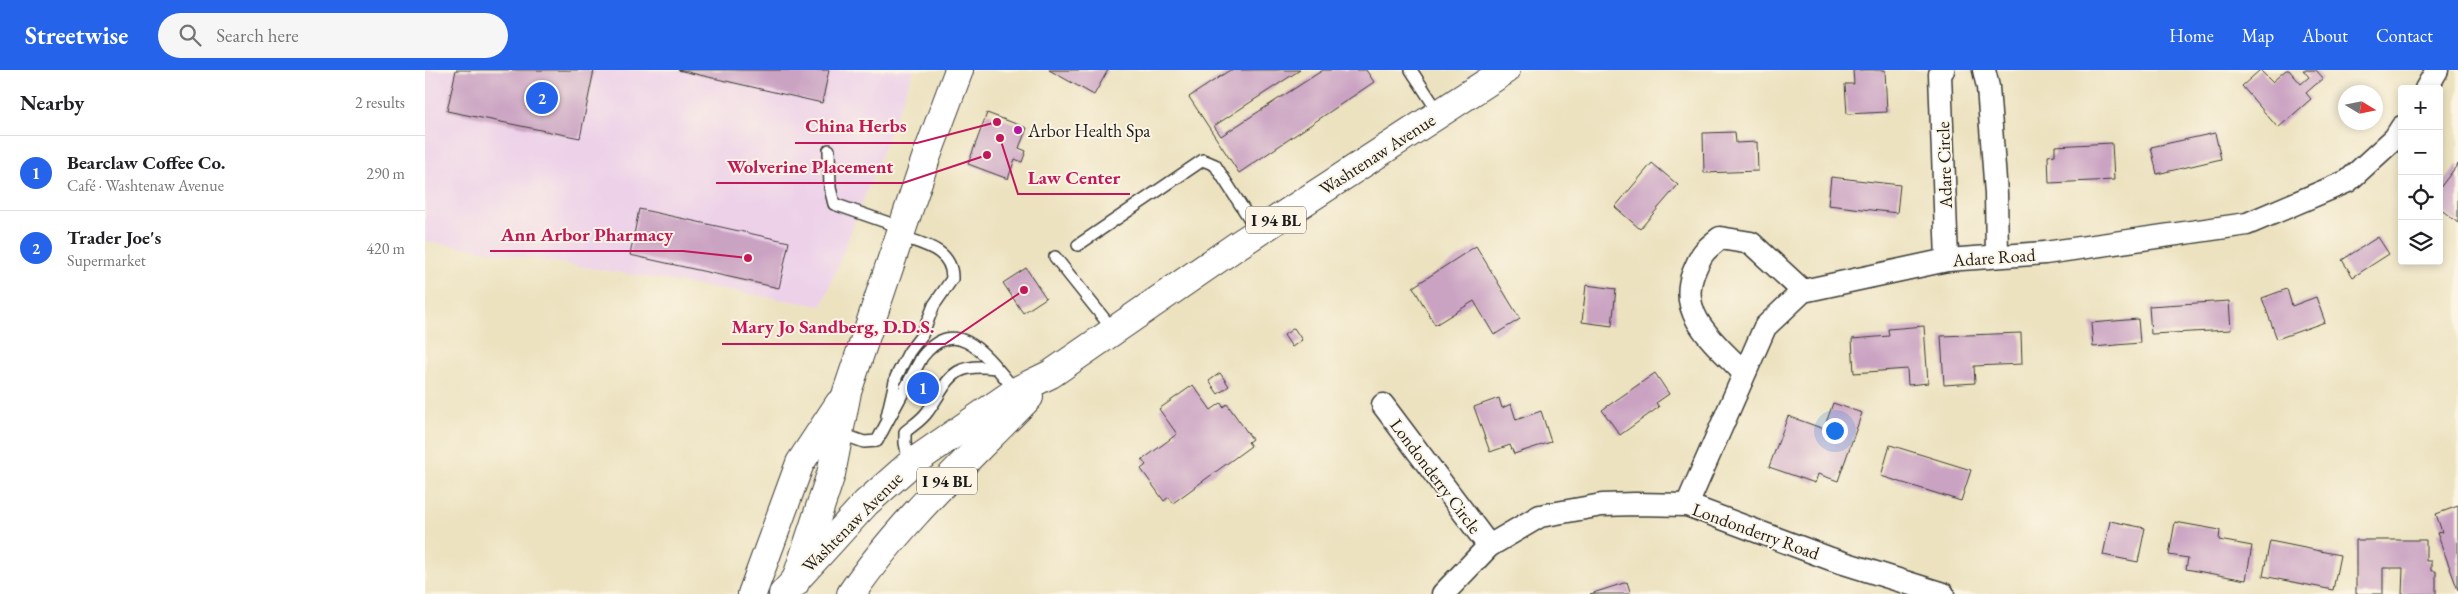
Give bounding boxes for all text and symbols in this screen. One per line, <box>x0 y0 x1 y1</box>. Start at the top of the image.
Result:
search box <box>158 13 508 58</box>
text: Streetwise <box>25 20 128 51</box>
icon: search <box>176 21 204 49</box>
text: Search here <box>216 23 299 48</box>
text: Home <box>2169 24 2214 47</box>
text: Map <box>2242 24 2274 47</box>
text: About <box>2302 24 2348 47</box>
text: Contact <box>2376 24 2433 47</box>
pin: 2 <box>526 79 558 117</box>
north arrow <box>2338 85 2383 130</box>
map controls <box>2398 85 2443 265</box>
button: + <box>2398 85 2443 130</box>
text: Nearby <box>20 89 84 116</box>
text: 2 results <box>355 92 405 113</box>
street label: Washtenaw Avenue <box>1315 108 1439 200</box>
callout: China Herbs <box>795 109 917 143</box>
text: China Herbs <box>805 113 907 138</box>
place label: Arbor Health Spa <box>1027 119 1151 142</box>
street label: Adare Circle <box>1931 121 1957 210</box>
marker: Arbor Health Spa <box>1012 124 1024 136</box>
button: − <box>2398 130 2443 175</box>
callout: Wolverine Placement <box>716 149 903 183</box>
text: Bearclaw Coffee Co. <box>67 150 225 175</box>
text: Wolverine Placement <box>727 154 893 179</box>
callout: Law Center <box>1018 160 1130 194</box>
text: 1 <box>32 163 40 184</box>
text: 290 m <box>366 163 405 184</box>
text: Law Center <box>1028 165 1120 190</box>
text: Café · Washtenaw Avenue <box>67 175 224 196</box>
button: locate <box>2398 175 2443 220</box>
road number: I 94 BL <box>1246 206 1306 234</box>
callout: Ann Arbor Pharmacy <box>490 217 683 251</box>
button: layers <box>2398 220 2443 265</box>
text: Ann Arbor Pharmacy <box>500 222 674 247</box>
text: Trader Joe's <box>67 225 161 250</box>
text: 2 <box>32 238 40 259</box>
text: 420 m <box>366 238 405 259</box>
street label: Adare Road <box>1951 243 2037 271</box>
text: Supermarket <box>67 250 146 271</box>
callout: Mary Jo Sandberg, D.D.S. <box>722 310 945 344</box>
text: Mary Jo Sandberg, D.D.S. <box>731 314 935 339</box>
pin: 1 <box>907 369 939 407</box>
street label: Londonderry Circle <box>1385 414 1487 538</box>
your location <box>1822 418 1848 444</box>
street label: Washtenaw Avenue <box>797 467 907 577</box>
road number: I 94 BL <box>917 468 977 494</box>
street label: Londonderry Road <box>1689 497 1824 565</box>

